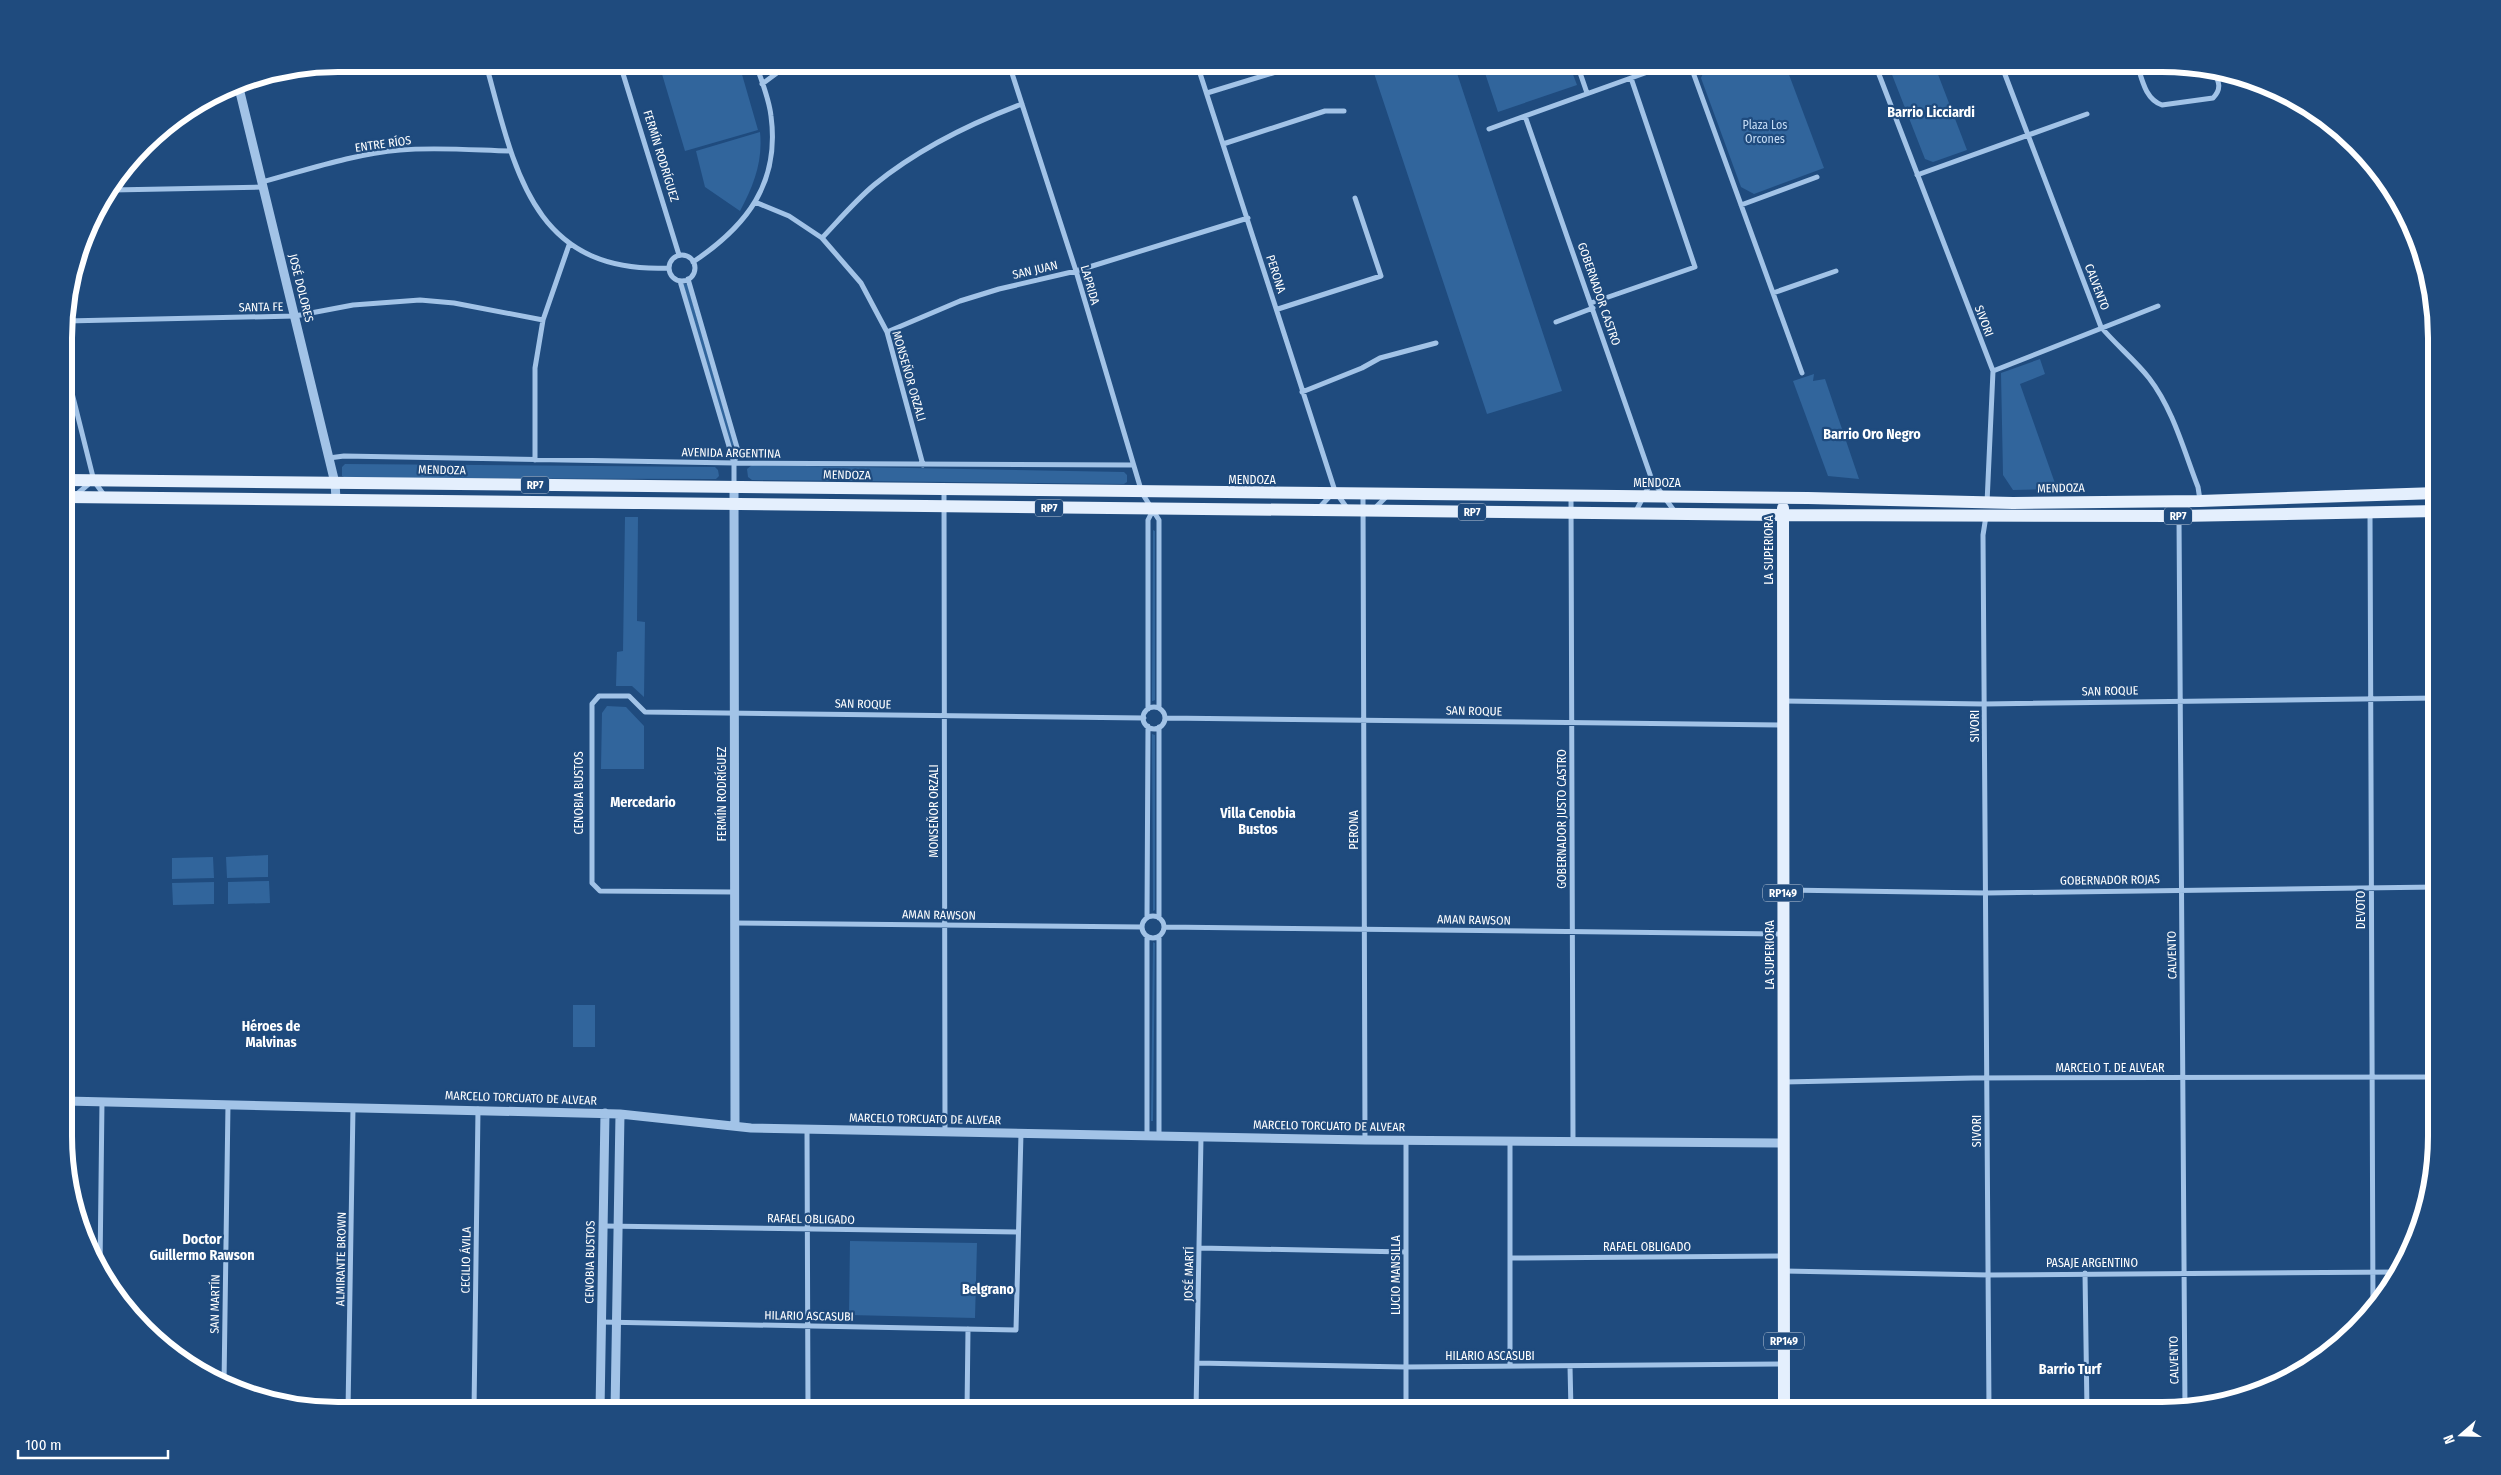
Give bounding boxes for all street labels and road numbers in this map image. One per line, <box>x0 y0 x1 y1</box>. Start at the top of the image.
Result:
street label: FERMÍN RODRÍGUEZ <box>640 108 683 204</box>
street label: ENTRE RÍOS <box>354 132 412 155</box>
street label: GOBERNADOR CASTRO <box>1575 241 1623 347</box>
street label: JOSÉ DOLORES <box>286 252 317 324</box>
street label: PERONA <box>1263 253 1289 296</box>
street label: SAN JUAN <box>1011 258 1059 282</box>
street label: CALVENTO <box>2082 262 2112 312</box>
street label: LAPRIDA <box>1078 263 1103 307</box>
street label: SANTA FE <box>239 300 284 314</box>
street label: SIVORI <box>1972 303 1996 339</box>
street label: MONSEÑOR ORZALI <box>889 329 930 423</box>
street label: AVENIDA ARGENTINA <box>681 445 781 461</box>
street label: MENDOZA <box>418 463 467 477</box>
street label: MENDOZA <box>823 468 872 482</box>
street label: MENDOZA <box>1228 473 1276 487</box>
road number: RP7 <box>521 476 549 494</box>
street label: MENDOZA <box>1633 476 1681 490</box>
street label: MENDOZA <box>2037 481 2086 495</box>
road number: RP7 <box>1035 499 1063 516</box>
road number: RP7 <box>1458 504 1486 520</box>
road number: RP7 <box>2164 508 2192 524</box>
street label: LA SUPERIORA <box>1762 515 1776 585</box>
street label: SAN ROQUE <box>2082 684 2139 698</box>
street label: SAN ROQUE <box>835 697 892 711</box>
street label: SAN ROQUE <box>1446 704 1503 718</box>
street label: SIVORI <box>1968 710 1982 742</box>
street label: FERMÍN RODRÍGUEZ <box>714 746 729 841</box>
street label: GOBERNADOR JUSTO CASTRO <box>1555 749 1569 889</box>
street label: CENOBIA BUSTOS <box>572 751 586 835</box>
street label: MONSEÑOR ORZALI <box>926 764 941 858</box>
street label: PERONA <box>1347 810 1361 850</box>
street label: GOBERNADOR ROJAS <box>2060 872 2160 888</box>
road number: RP149 <box>1763 884 1803 901</box>
street label: DEVOTO <box>2354 891 2368 929</box>
street label: AMAN RAWSON <box>902 907 976 923</box>
street label: AMAN RAWSON <box>1437 912 1511 928</box>
street label: LA SUPERIORA <box>1763 920 1777 990</box>
street label: CALVENTO <box>2165 931 2179 979</box>
street label: MARCELO T. DE ALVEAR <box>2055 1061 2165 1075</box>
street label: MARCELO TORCUATO DE ALVEAR <box>445 1088 598 1108</box>
street label: MARCELO TORCUATO DE ALVEAR <box>849 1111 1002 1127</box>
street label: SIVORI <box>1970 1115 1984 1147</box>
street label: MARCELO TORCUATO DE ALVEAR <box>1253 1118 1406 1134</box>
street label: RAFAEL OBLIGADO <box>767 1211 855 1227</box>
street label: ALMIRANTE BROWN <box>333 1212 349 1306</box>
street label: CENOBIA BUSTOS <box>582 1220 598 1304</box>
street label: CECILIO ÁVILA <box>457 1226 474 1293</box>
street label: LUCIO MANSILLA <box>1389 1234 1403 1315</box>
street label: RAFAEL OBLIGADO <box>1603 1240 1691 1254</box>
street label: JOSÉ MARTÍ <box>1181 1246 1196 1302</box>
street label: PASAJE ARGENTINO <box>2046 1256 2138 1270</box>
street label: SAN MARTÍN <box>206 1274 223 1334</box>
street label: HILARIO ASCASUBI <box>764 1308 854 1324</box>
road number: RP149 <box>1764 1332 1804 1350</box>
street label: CALVENTO <box>2167 1336 2181 1384</box>
street label: HILARIO ASCASUBI <box>1445 1349 1535 1363</box>

